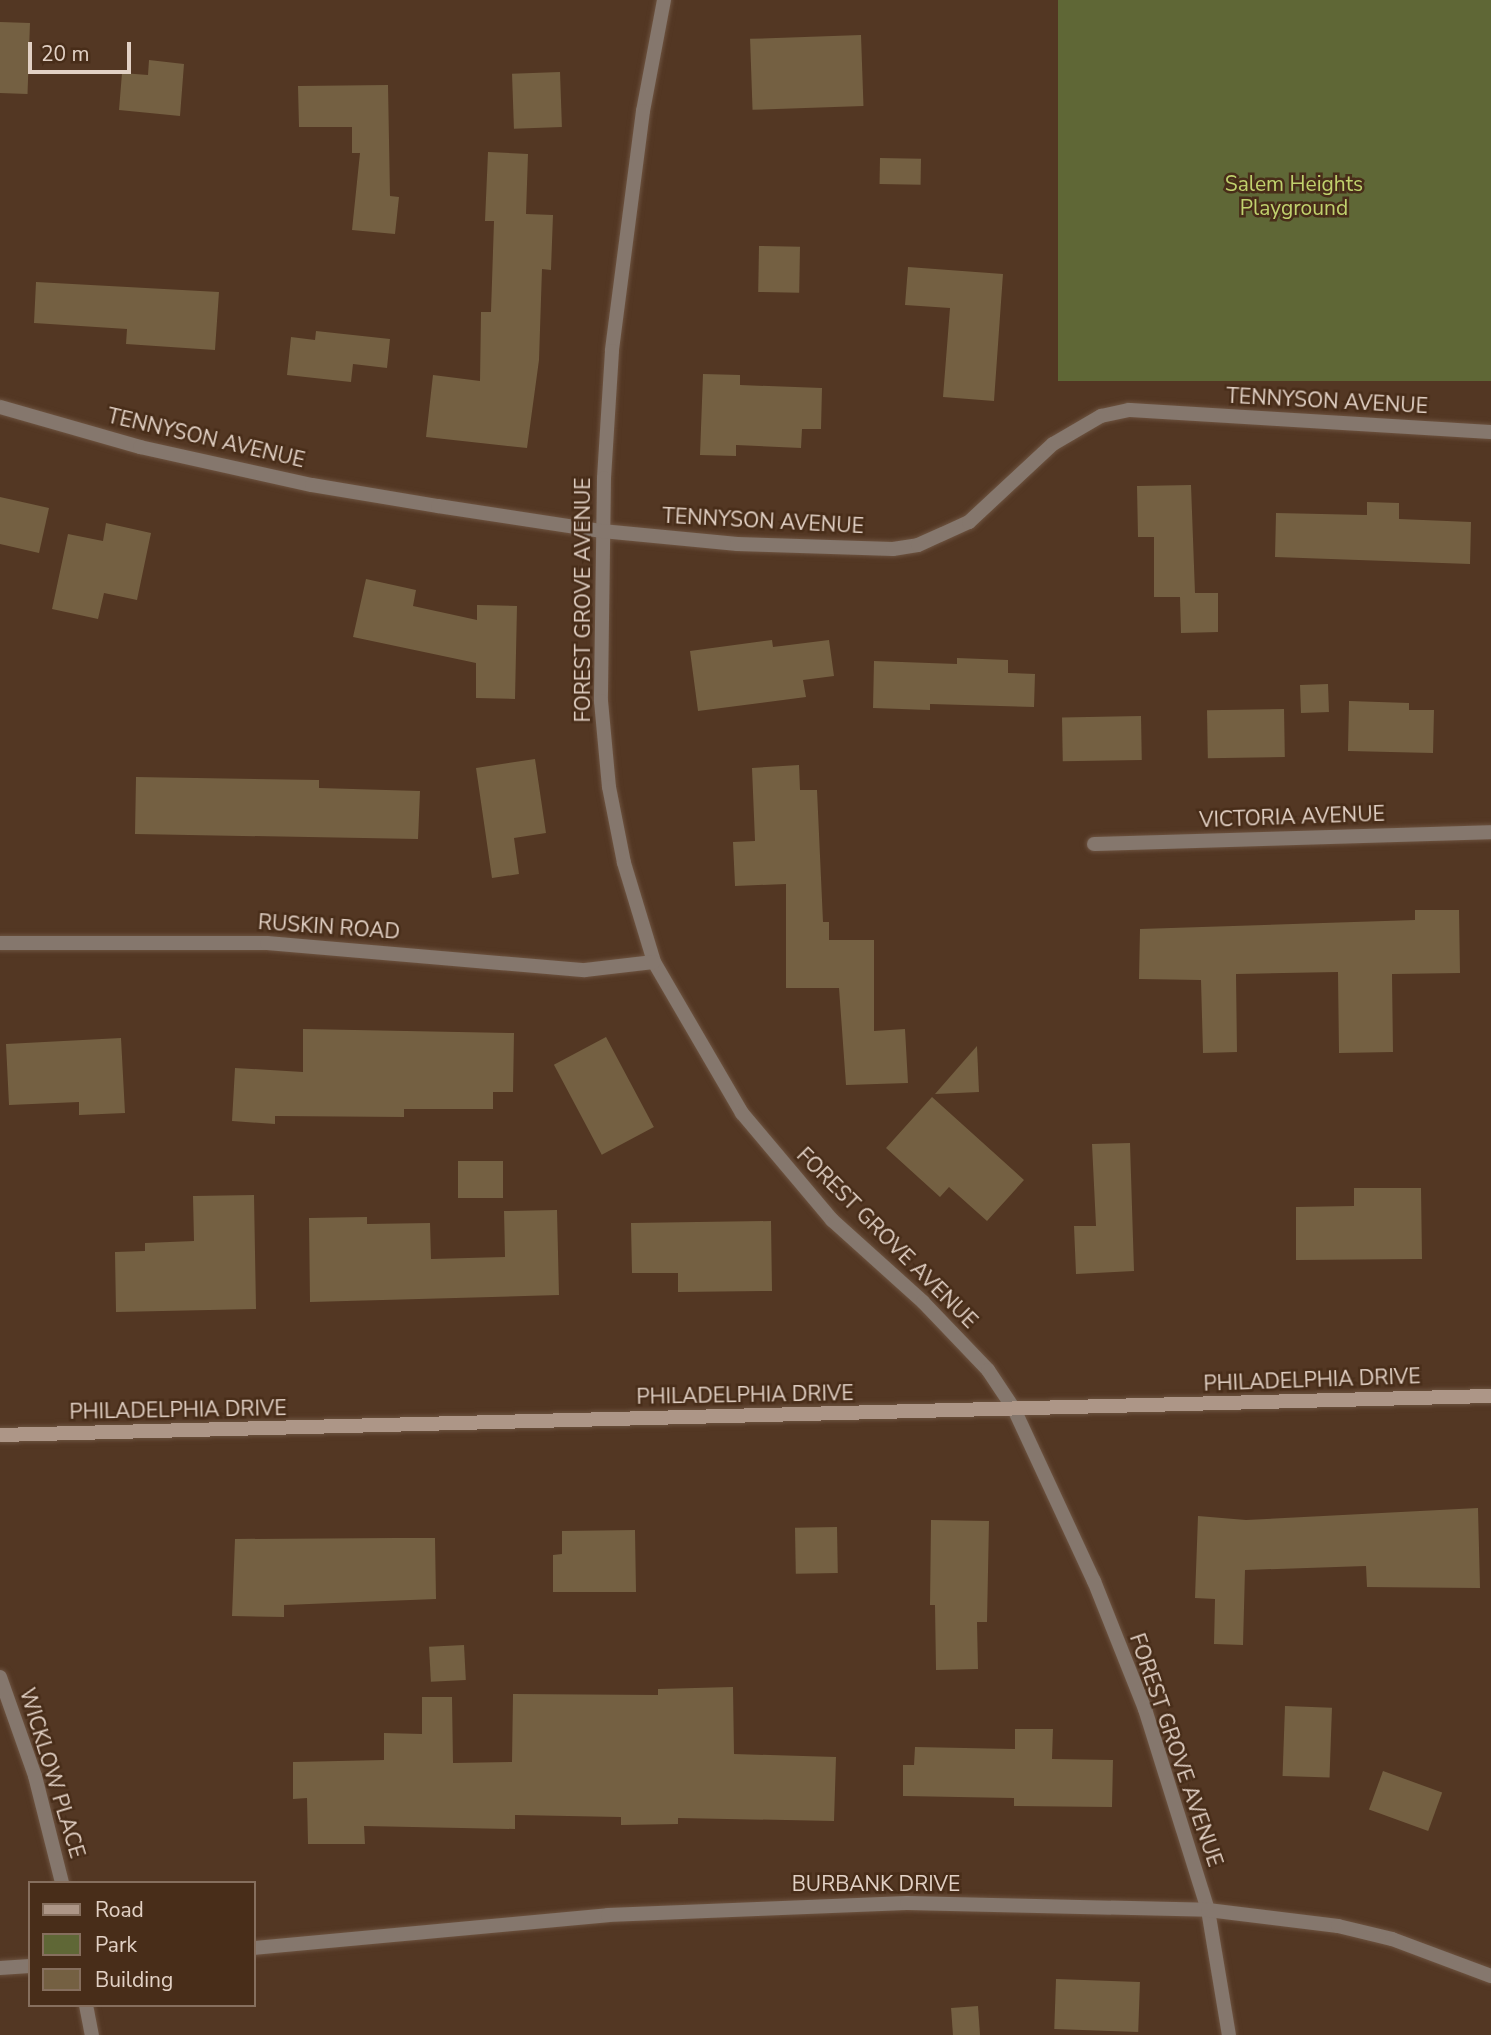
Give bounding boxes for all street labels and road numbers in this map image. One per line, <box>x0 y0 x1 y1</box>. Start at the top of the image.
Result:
street label: TENNYSON AVENUE <box>1226 383 1428 419</box>
street label: TENNYSON AVENUE <box>105 403 307 473</box>
street label: FOREST GROVE AVENUE <box>570 478 596 722</box>
street label: TENNYSON AVENUE <box>662 503 864 539</box>
street label: VICTORIA AVENUE <box>1199 801 1385 833</box>
street label: RUSKIN ROAD <box>257 909 401 945</box>
street label: FOREST GROVE AVENUE <box>791 1142 983 1334</box>
street label: PHILADELPHIA DRIVE <box>1203 1364 1421 1396</box>
street label: PHILADELPHIA DRIVE <box>636 1381 854 1409</box>
street label: PHILADELPHIA DRIVE <box>69 1396 287 1424</box>
street label: FOREST GROVE AVENUE <box>1124 1630 1228 1870</box>
street label: WICKLOW PLACE <box>14 1685 90 1861</box>
street label: BURBANK DRIVE <box>792 1871 960 1897</box>

